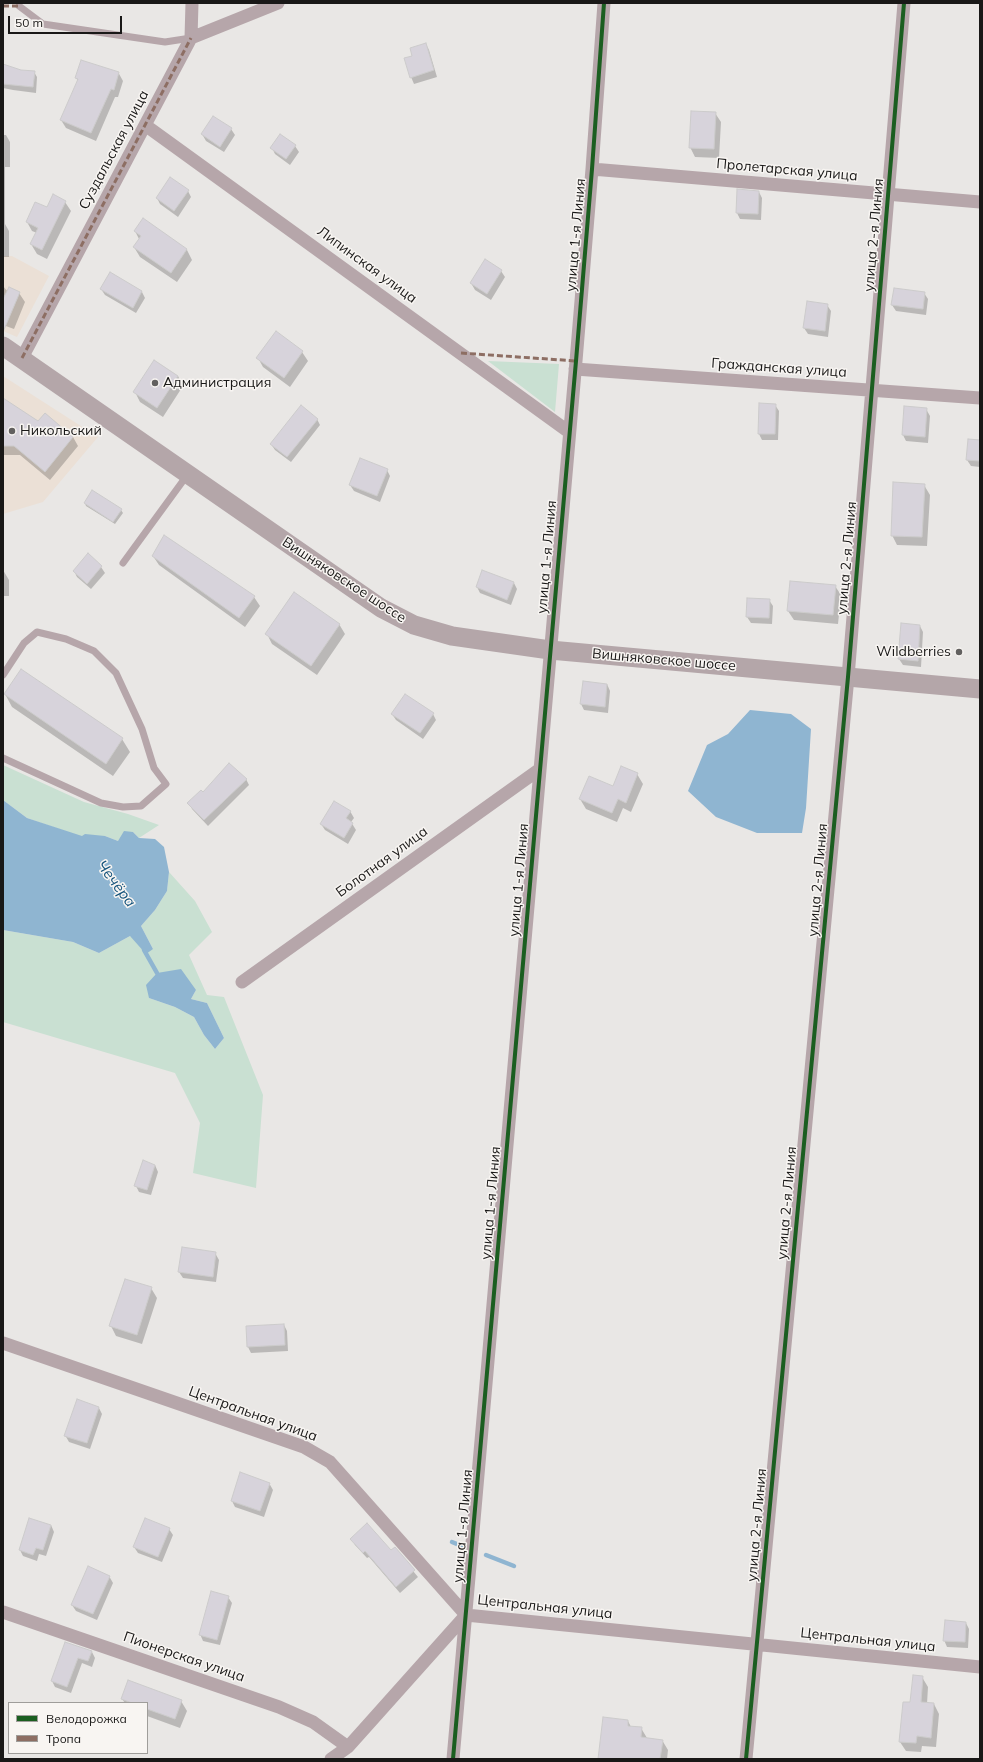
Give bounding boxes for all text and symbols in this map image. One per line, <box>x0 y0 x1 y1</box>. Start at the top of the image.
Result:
scale bar <box>10 8 124 34</box>
text: 50 m <box>15 15 43 30</box>
street label: Суздальская улица <box>76 88 152 212</box>
street label: Пролетарская улица <box>716 155 858 185</box>
street label: улица 1-я Линия <box>563 178 589 292</box>
street label: улица 2-я Линия <box>861 178 887 292</box>
street label: Липинская улица <box>314 223 420 307</box>
street label: Гражданская улица <box>711 355 847 381</box>
place label: Администрация <box>163 375 271 391</box>
marker: Администрация <box>150 378 160 388</box>
place label: Никольский <box>20 423 102 439</box>
marker: Никольский <box>7 426 17 436</box>
street label: улица 1-я Линия <box>534 500 560 614</box>
street label: улица 2-я Линия <box>834 501 860 615</box>
street label: Вишняковское шоссе <box>279 534 409 626</box>
place label: Wildberries <box>876 644 951 660</box>
street label: Вишняковское шоссе <box>591 645 737 675</box>
marker: Wildberries <box>954 647 964 657</box>
street label: Болотная улица <box>333 823 431 901</box>
street label: улица 1-я Линия <box>506 823 532 937</box>
street label: улица 2-я Линия <box>805 823 831 937</box>
water label: Чечёра <box>93 857 139 911</box>
street label: улица 1-я Линия <box>478 1146 504 1260</box>
street label: улица 2-я Линия <box>774 1146 800 1260</box>
street label: Центральная улица <box>186 1383 320 1445</box>
street label: улица 2-я Линия <box>744 1468 770 1582</box>
street label: улица 1-я Линия <box>450 1469 476 1583</box>
street label: Центральная улица <box>477 1592 613 1622</box>
street label: Центральная улица <box>800 1625 936 1655</box>
street label: Пионерская улица <box>121 1628 247 1686</box>
legend <box>8 1702 148 1754</box>
text: Велодорожка <box>46 1711 127 1726</box>
text: Тропа <box>46 1731 81 1746</box>

